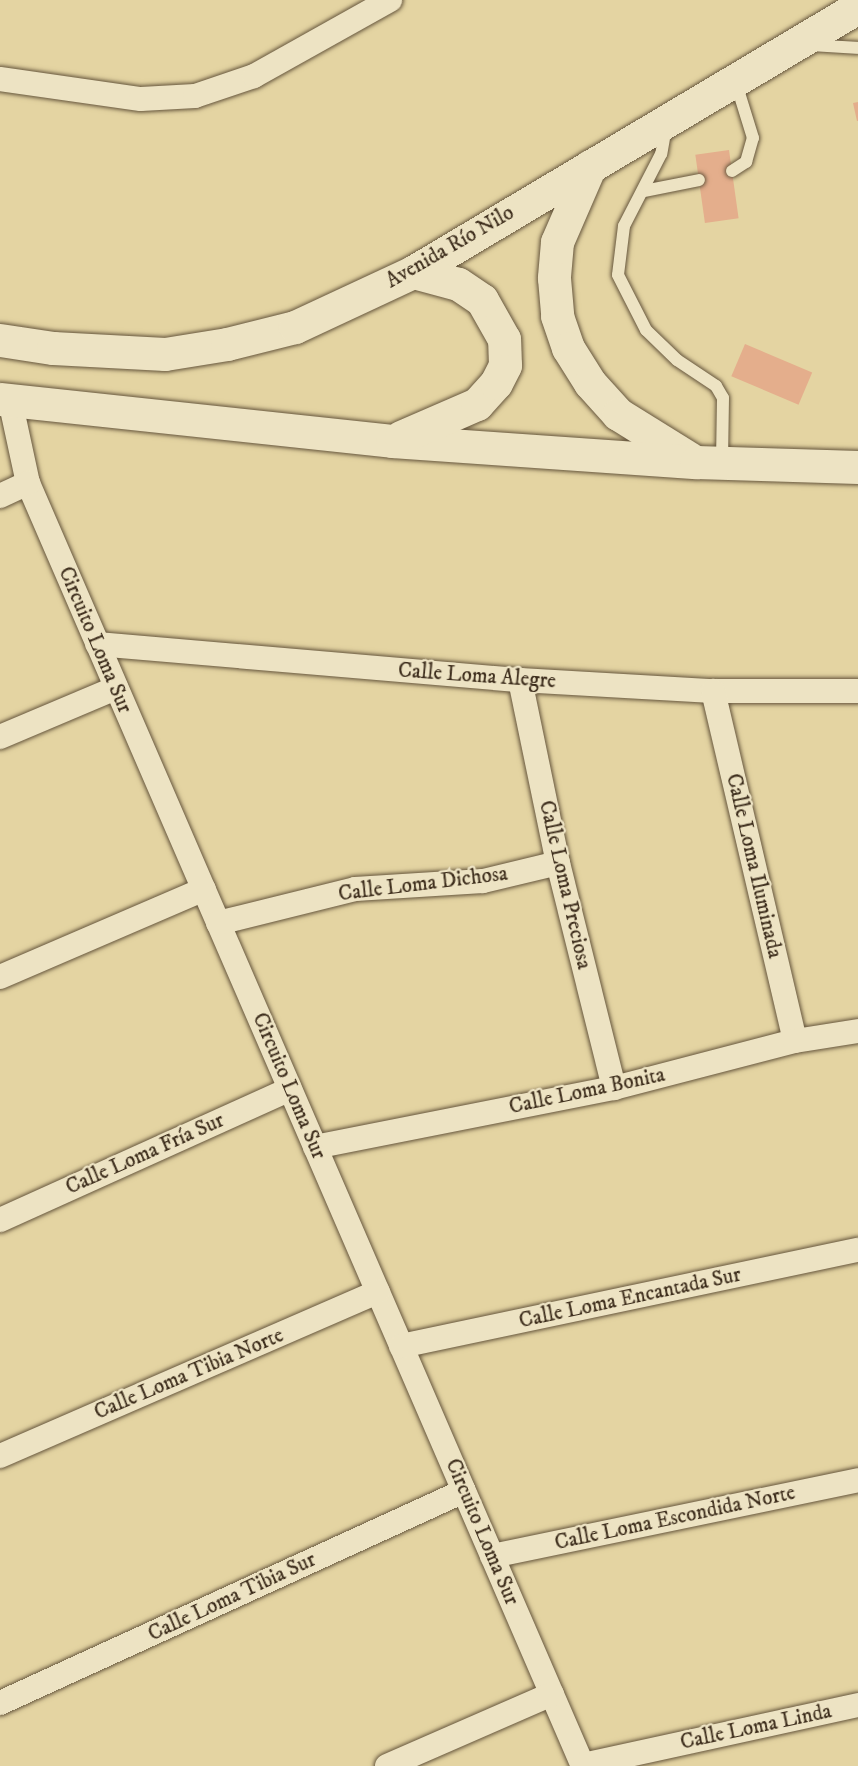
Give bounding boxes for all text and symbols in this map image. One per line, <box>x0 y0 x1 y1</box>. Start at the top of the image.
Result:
street label: Avenida Río Nilo <box>381 200 519 294</box>
street label: Circuito Loma Sur <box>53 563 137 717</box>
street label: Calle Loma Alegre <box>397 658 557 694</box>
street label: Calle Loma Iluminada <box>720 771 788 961</box>
street label: Calle Loma Preciosa <box>533 798 597 972</box>
street label: Calle Loma Dichosa <box>337 861 509 907</box>
street label: Circuito Loma Sur <box>247 1009 331 1163</box>
street label: Calle Loma Bonita <box>507 1062 667 1120</box>
street label: Calle Loma Fría Sur <box>62 1108 228 1200</box>
street label: Calle Loma Encantada Sur <box>517 1262 743 1334</box>
street label: Calle Loma Tibia Norte <box>91 1323 287 1425</box>
street label: Circuito Loma Sur <box>440 1455 524 1609</box>
street label: Calle Loma Escondida Norte <box>552 1480 798 1556</box>
street label: Calle Loma Tibia Sur <box>144 1547 320 1647</box>
street label: Calle Loma Linda <box>678 1699 834 1755</box>

